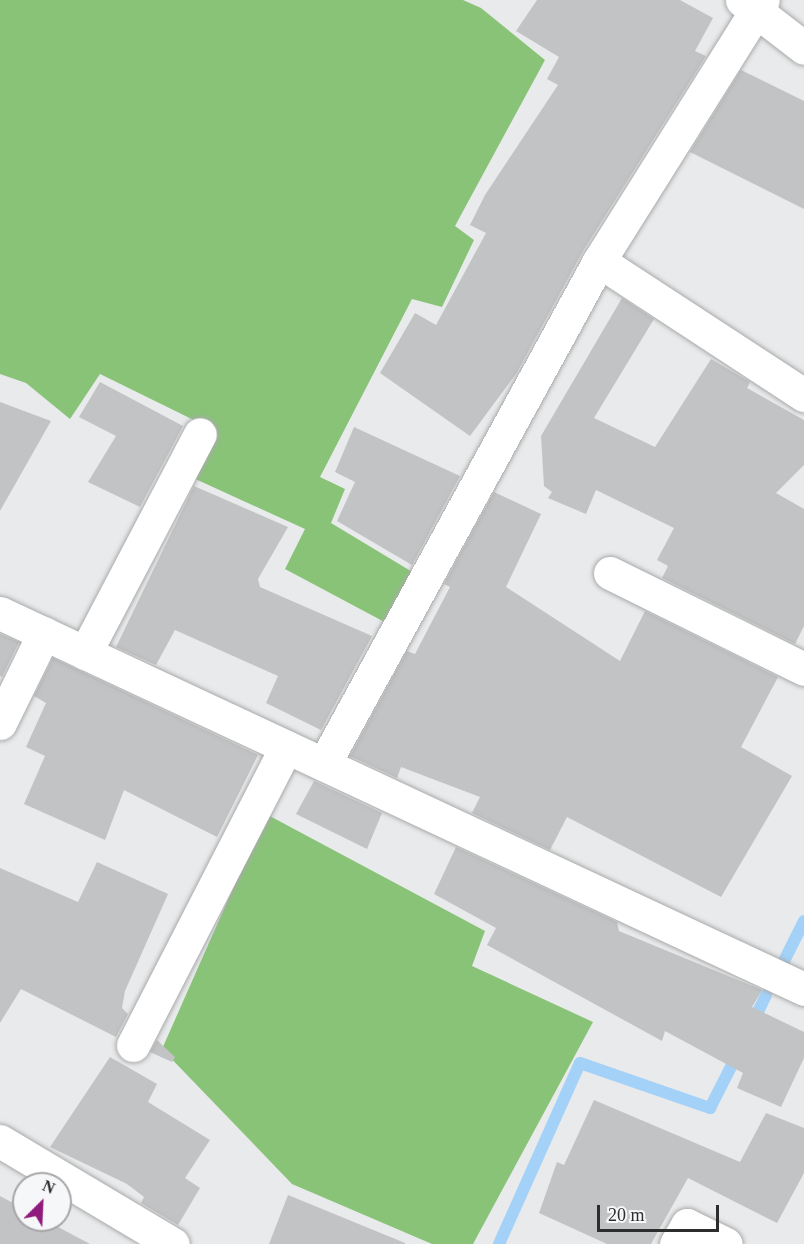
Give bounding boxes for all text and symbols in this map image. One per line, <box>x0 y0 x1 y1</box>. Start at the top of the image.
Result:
north arrow <box>12 1172 72 1232</box>
text: N <box>40 1177 57 1197</box>
scale bar <box>600 1193 722 1231</box>
text: 20 m <box>608 1205 645 1225</box>

